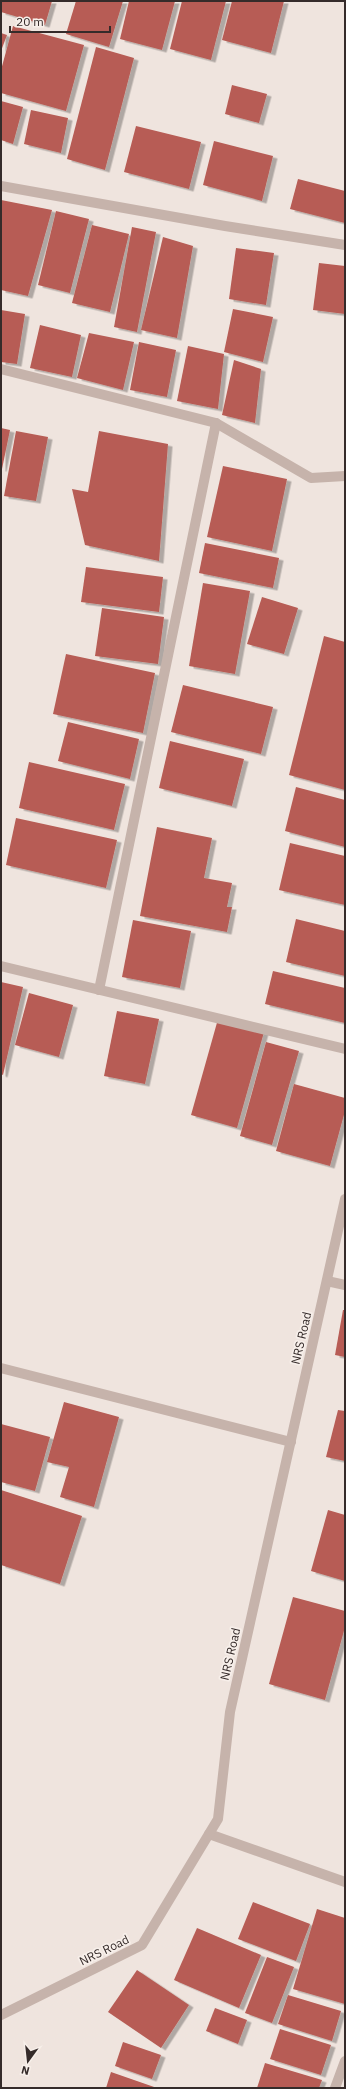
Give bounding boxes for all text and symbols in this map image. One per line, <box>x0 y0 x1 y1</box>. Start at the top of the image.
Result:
scale bar <box>10 8 110 34</box>
text: 20 m <box>16 14 44 29</box>
street label: NRS Road <box>288 1310 314 1366</box>
street label: NRS Road <box>217 1626 243 1682</box>
street label: NRS Road <box>77 1932 131 1968</box>
north arrow <box>8 2041 48 2081</box>
text: N <box>20 2063 31 2078</box>

